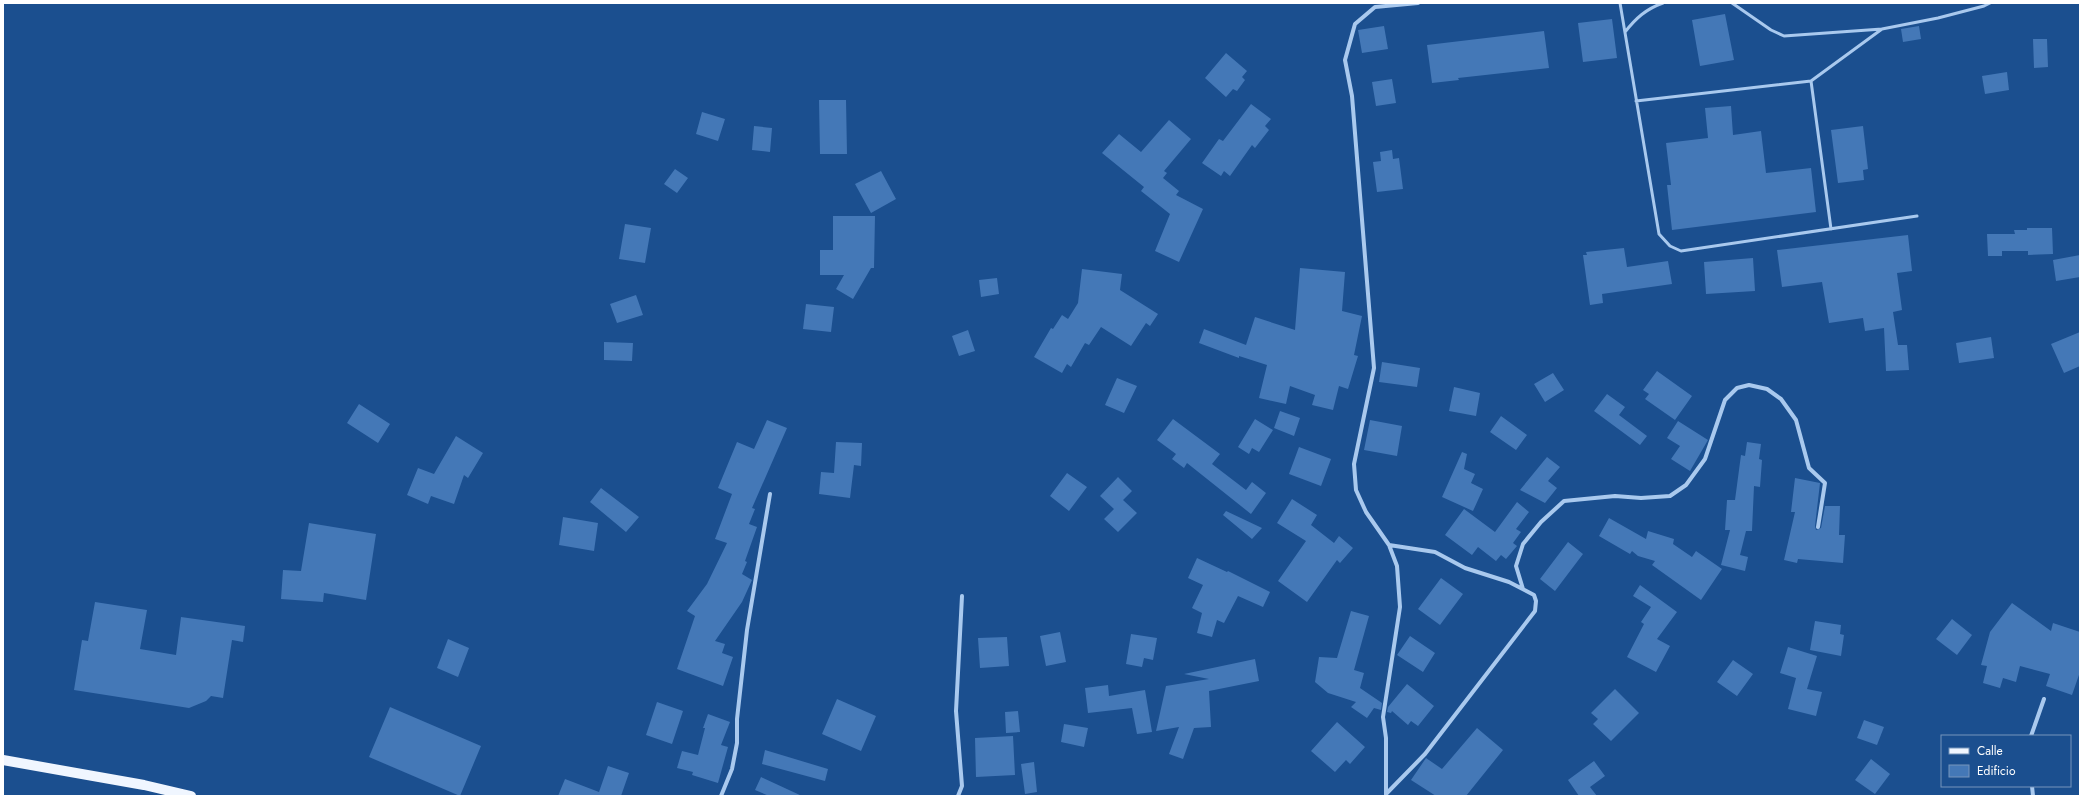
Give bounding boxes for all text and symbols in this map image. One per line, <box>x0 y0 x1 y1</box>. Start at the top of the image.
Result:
legend <box>1941 735 2071 787</box>
text: Calle <box>1977 742 2003 760</box>
text: Edificio <box>1977 762 2016 780</box>

